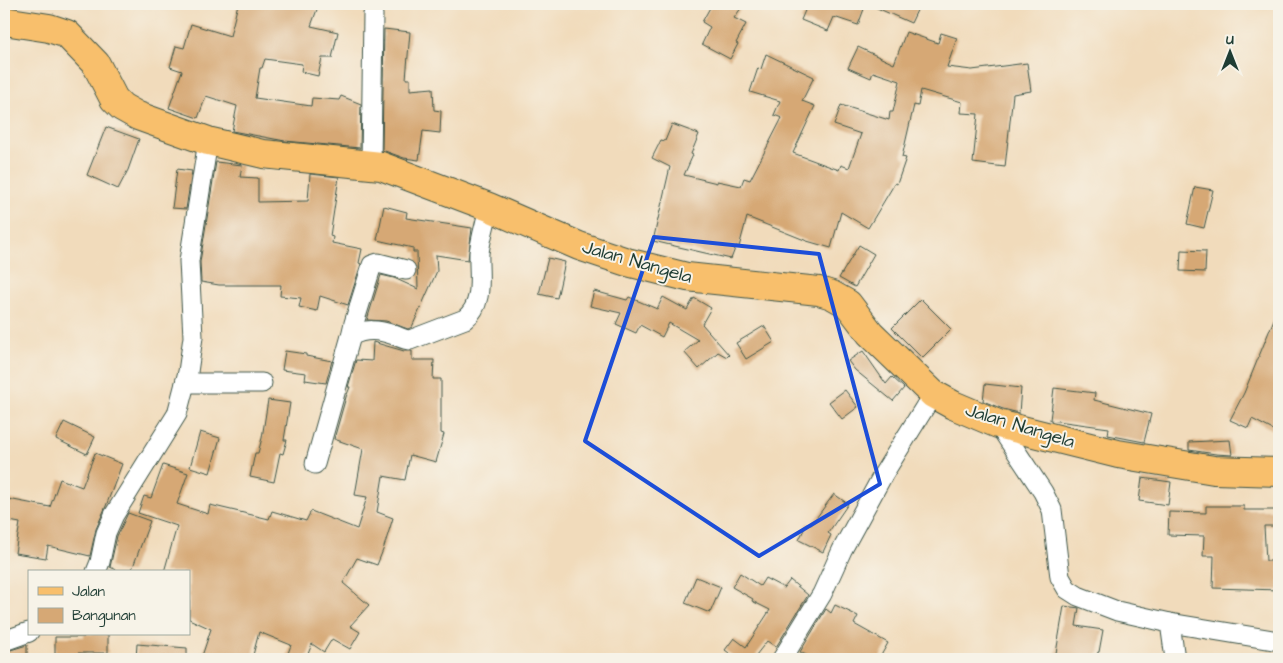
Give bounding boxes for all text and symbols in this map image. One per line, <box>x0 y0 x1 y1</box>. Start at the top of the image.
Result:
north arrow <box>1206 28 1256 78</box>
text: U <box>1226 30 1234 50</box>
street label: Jalan Nangela <box>579 233 695 292</box>
street label: Jalan Nangela <box>962 397 1078 457</box>
legend <box>28 570 190 636</box>
text: Jalan <box>72 581 106 602</box>
text: Bangunan <box>72 605 136 627</box>

